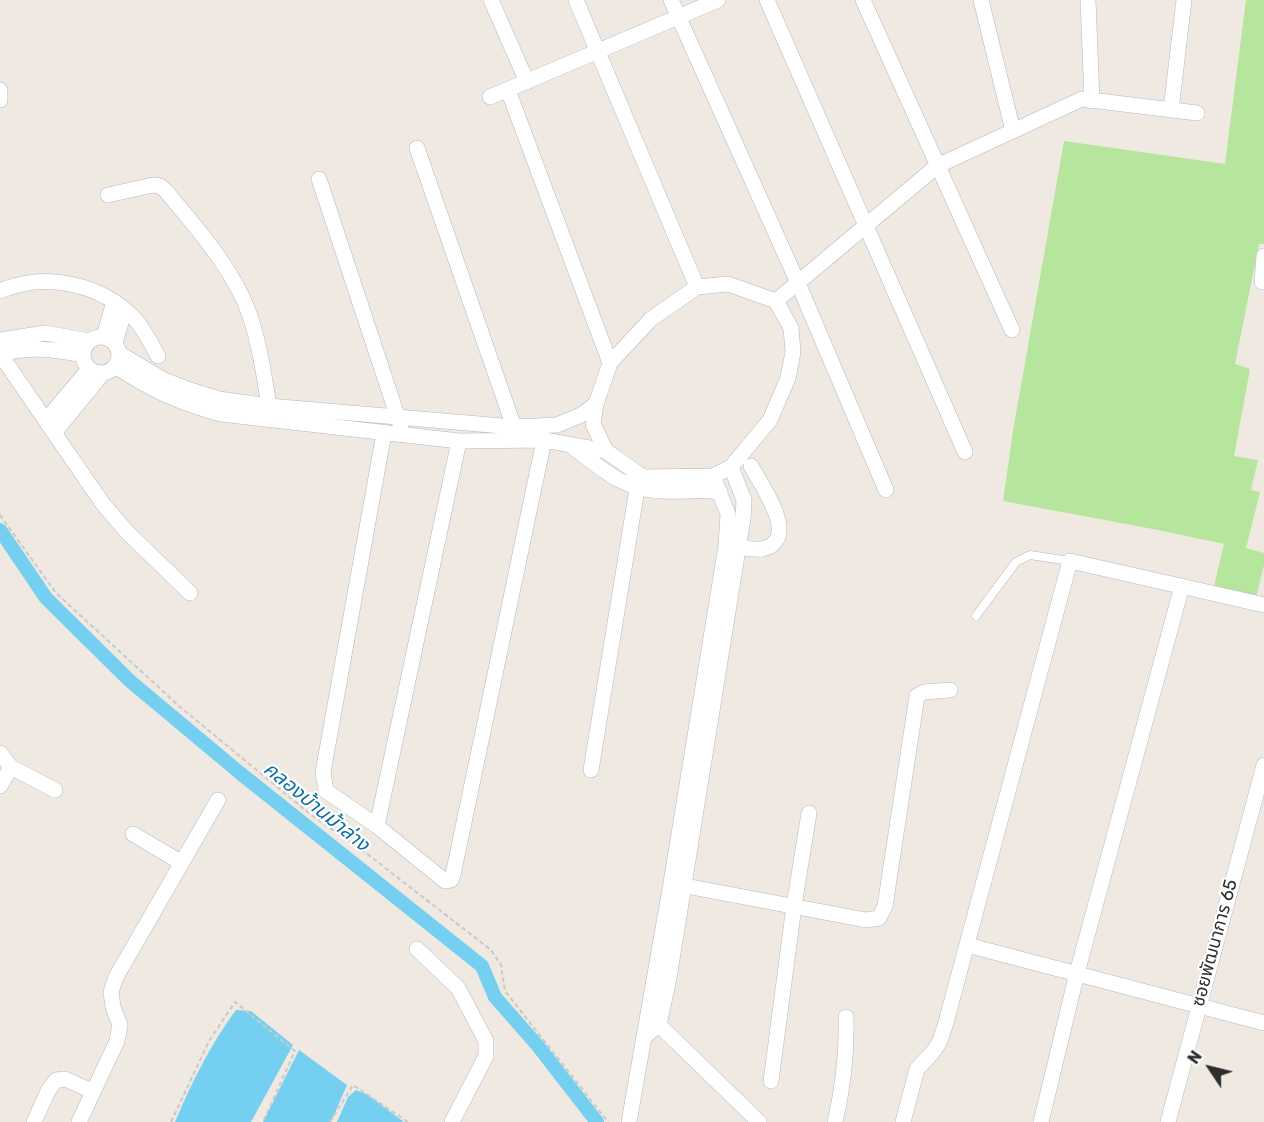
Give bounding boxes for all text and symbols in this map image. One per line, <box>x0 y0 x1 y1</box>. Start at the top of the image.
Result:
water label: คลองบ้านม้าล่าง <box>258 757 374 857</box>
street label: ซอยพัฒนาการ 65 <box>1188 877 1242 1009</box>
north arrow <box>1180 1038 1240 1098</box>
text: N <box>1184 1047 1206 1068</box>

